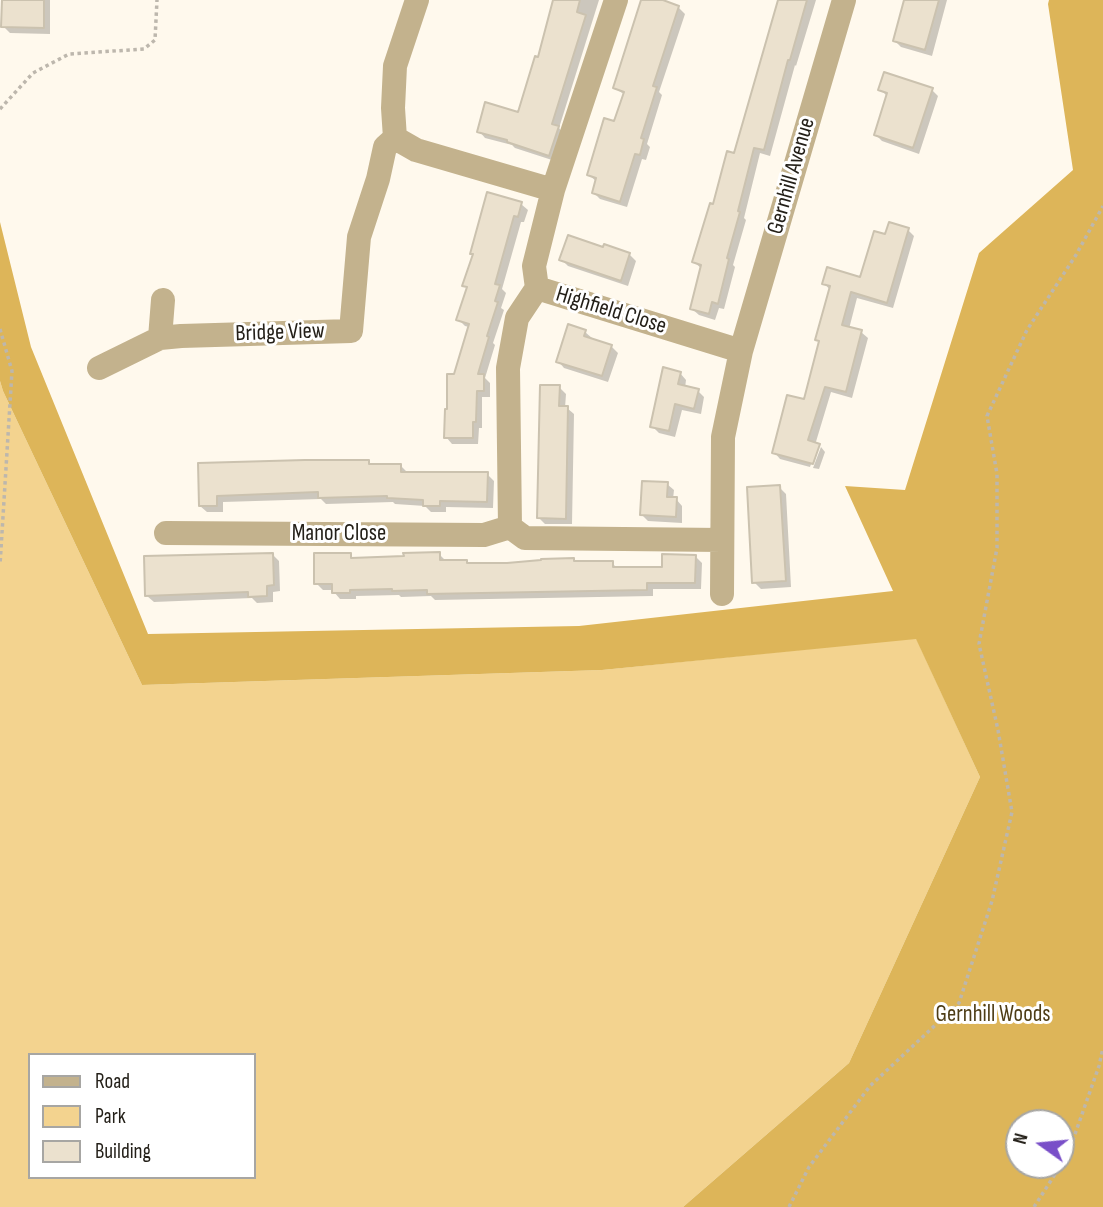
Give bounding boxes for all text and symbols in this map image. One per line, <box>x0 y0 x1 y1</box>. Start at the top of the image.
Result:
street label: Gernhill Avenue <box>762 115 822 237</box>
street label: Highfield Close <box>552 281 670 341</box>
street label: Bridge View <box>235 318 325 348</box>
street label: Manor Close <box>292 520 386 548</box>
park label: Gernhill Woods <box>935 1001 1051 1029</box>
legend <box>28 1053 256 1179</box>
text: Road <box>95 1069 130 1094</box>
text: Park <box>95 1104 126 1129</box>
north arrow <box>1005 1109 1075 1179</box>
text: N <box>1009 1131 1034 1147</box>
text: Building <box>95 1139 151 1164</box>

